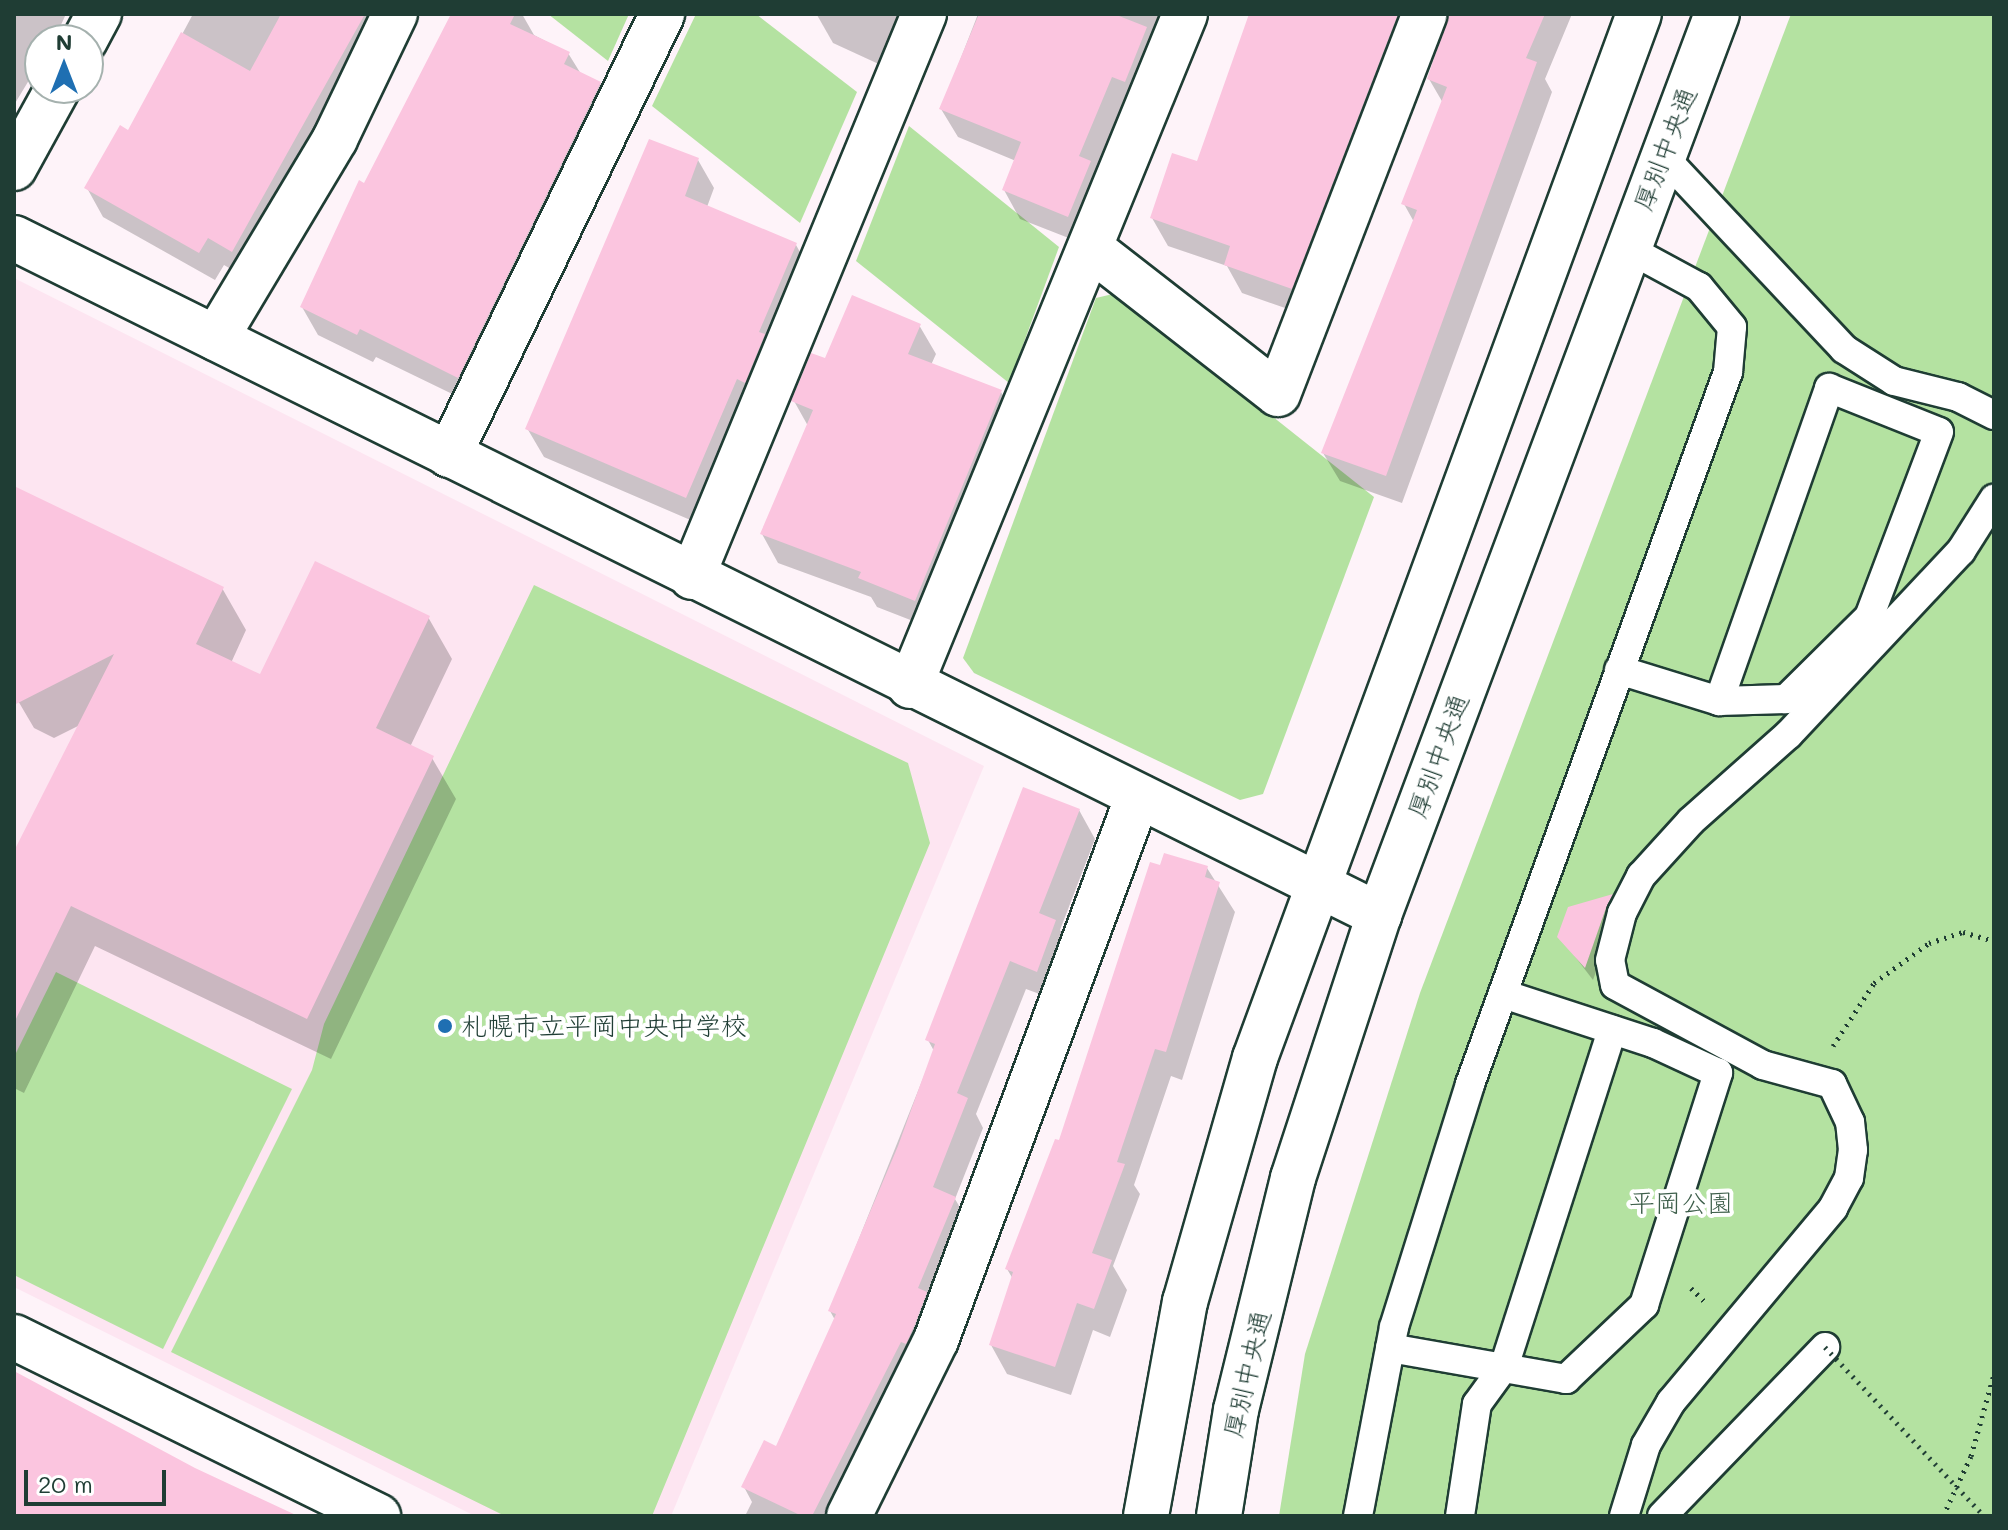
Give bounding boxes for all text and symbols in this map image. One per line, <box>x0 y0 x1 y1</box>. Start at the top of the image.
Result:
north arrow <box>24 24 104 104</box>
text: N <box>56 27 72 56</box>
street label: 厚別中央通 <box>1627 83 1703 215</box>
street label: 厚別中央通 <box>1401 690 1475 822</box>
place label: 札幌市立平岡中央中学校 <box>461 1010 747 1042</box>
marker: 札幌市立平岡中央中学校 <box>436 1017 454 1035</box>
park label: 平岡公園 <box>1629 1187 1733 1219</box>
street label: 厚別中央通 <box>1217 1307 1277 1441</box>
scale bar <box>28 1454 170 1504</box>
text: 20 m <box>38 1468 93 1499</box>

